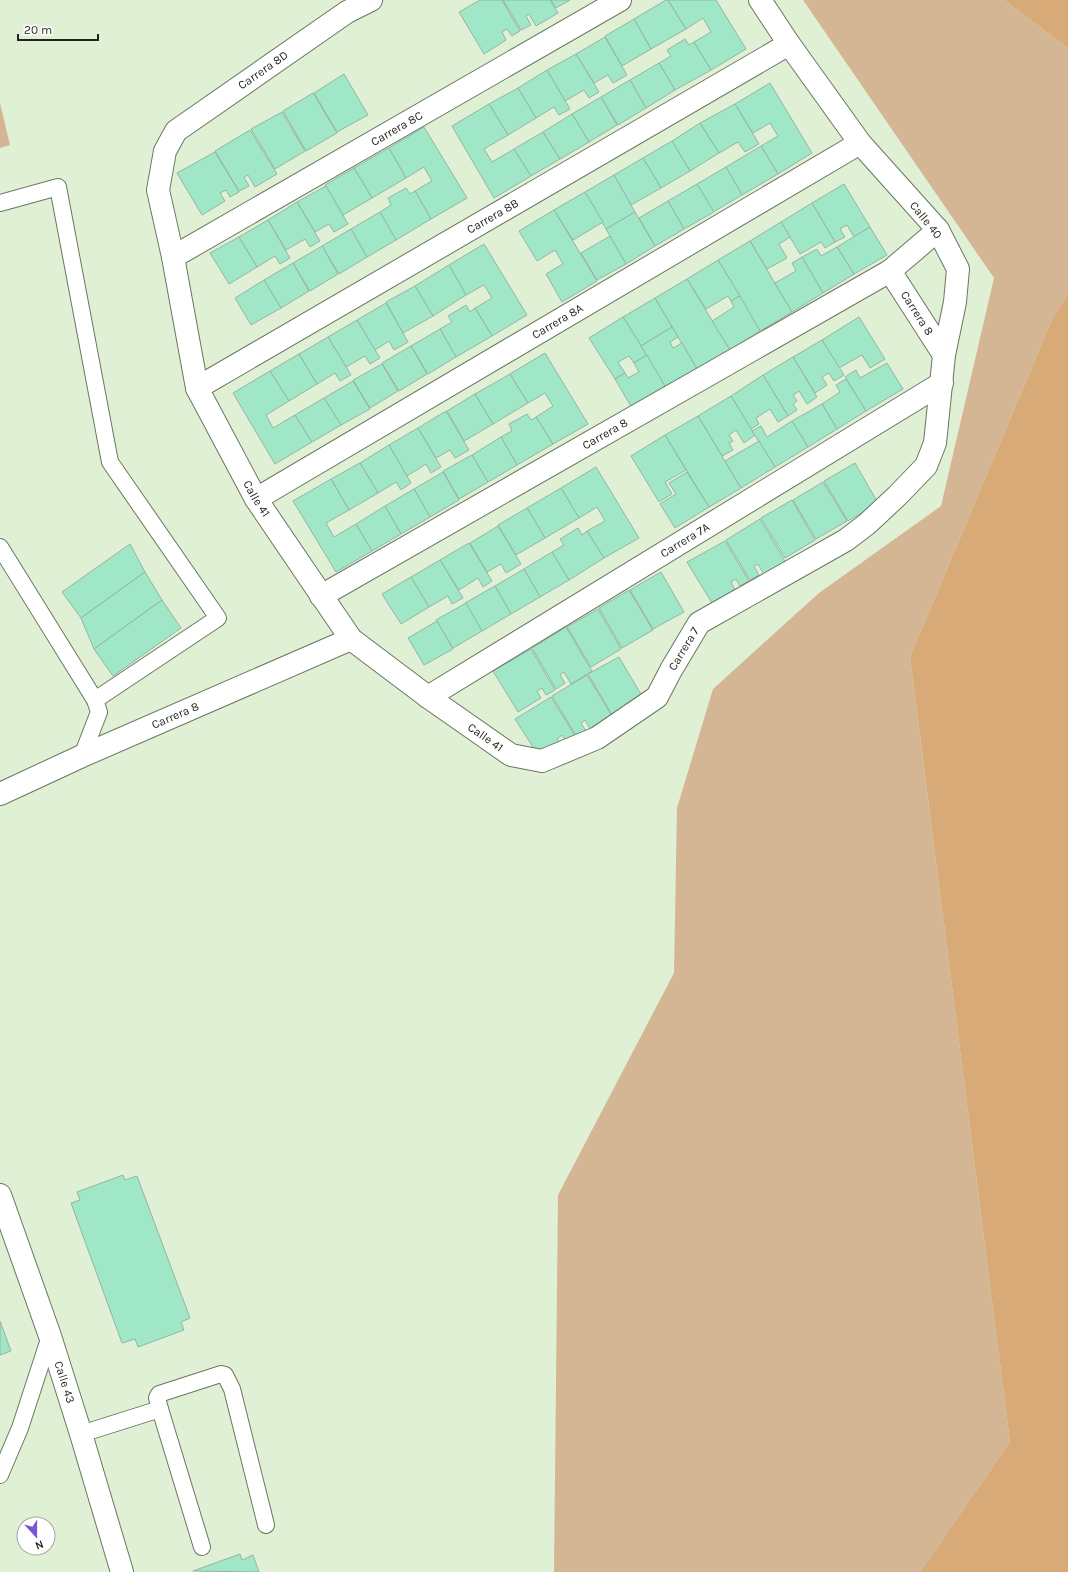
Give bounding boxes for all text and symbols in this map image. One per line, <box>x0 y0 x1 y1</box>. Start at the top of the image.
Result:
scale bar <box>18 16 98 42</box>
text: 20 m <box>24 23 52 37</box>
street label: Carrera 8D <box>235 48 291 92</box>
street label: Carrera 8C <box>368 108 425 149</box>
street label: Carrera 8B <box>464 196 521 237</box>
street label: Calle 40 <box>907 199 945 241</box>
street label: Carrera 8 <box>898 288 936 338</box>
street label: Carrera 8A <box>529 301 586 342</box>
street label: Carrera 8 <box>580 415 630 452</box>
street label: Calle 41 <box>240 478 273 520</box>
street label: Carrera 7A <box>658 520 712 560</box>
street label: Carrera 7 <box>665 624 702 673</box>
street label: Carrera 8 <box>149 699 201 732</box>
street label: Calle 41 <box>465 720 506 755</box>
street label: Calle 43 <box>51 1359 78 1405</box>
north arrow <box>16 1516 56 1556</box>
text: N <box>33 1537 45 1552</box>

